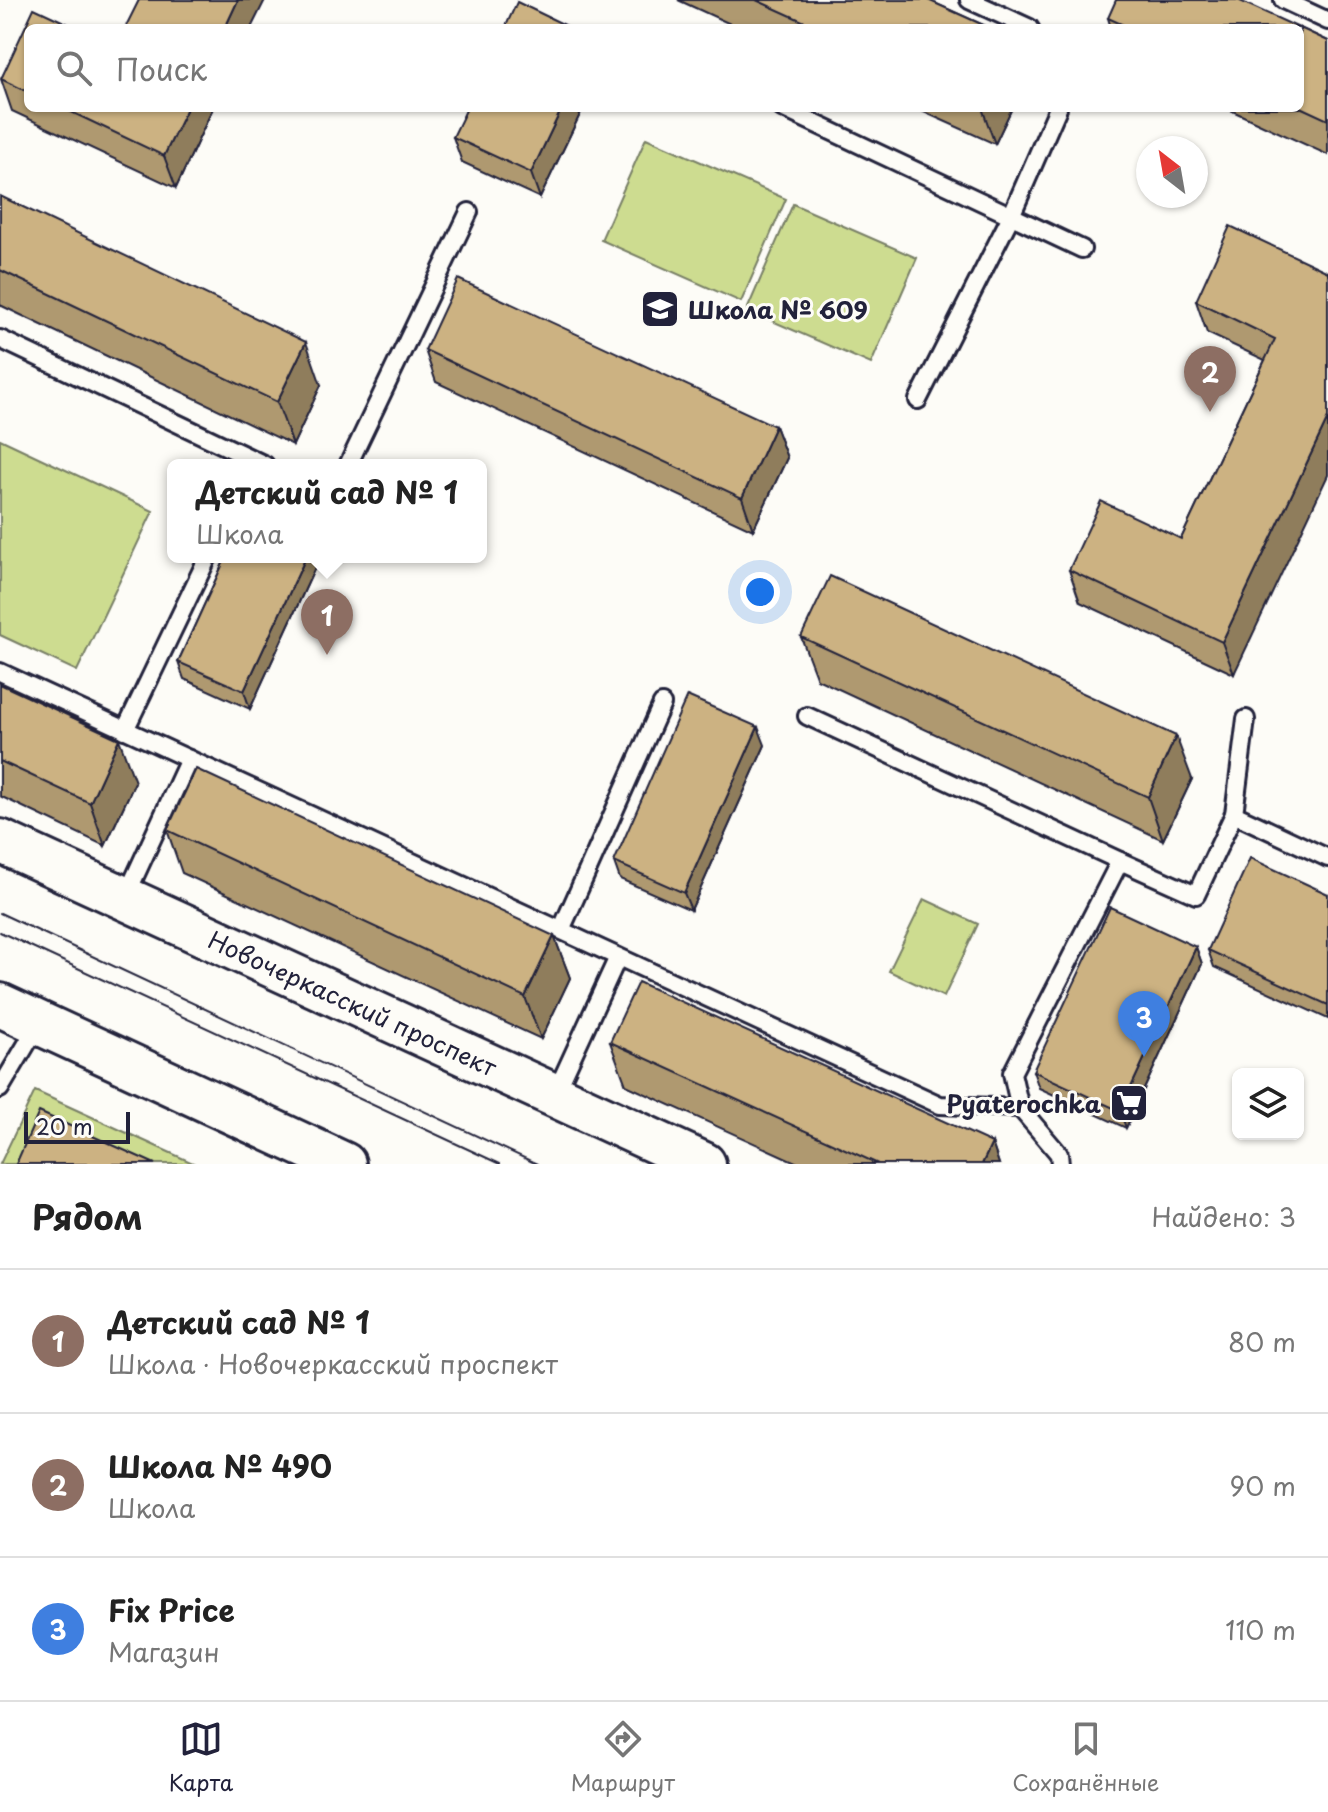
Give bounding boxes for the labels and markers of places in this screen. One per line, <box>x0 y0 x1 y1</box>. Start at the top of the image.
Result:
school or university icon: Школа № 609 <box>639 288 681 330</box>
place label: Школа № 609 <box>688 291 868 327</box>
pin: 2 <box>1184 346 1236 412</box>
pin: 1 <box>301 589 353 655</box>
pin: 3 <box>1118 991 1170 1057</box>
supermarket icon: Pyaterochka <box>1108 1082 1150 1124</box>
place label: Pyaterochka <box>946 1085 1102 1121</box>

